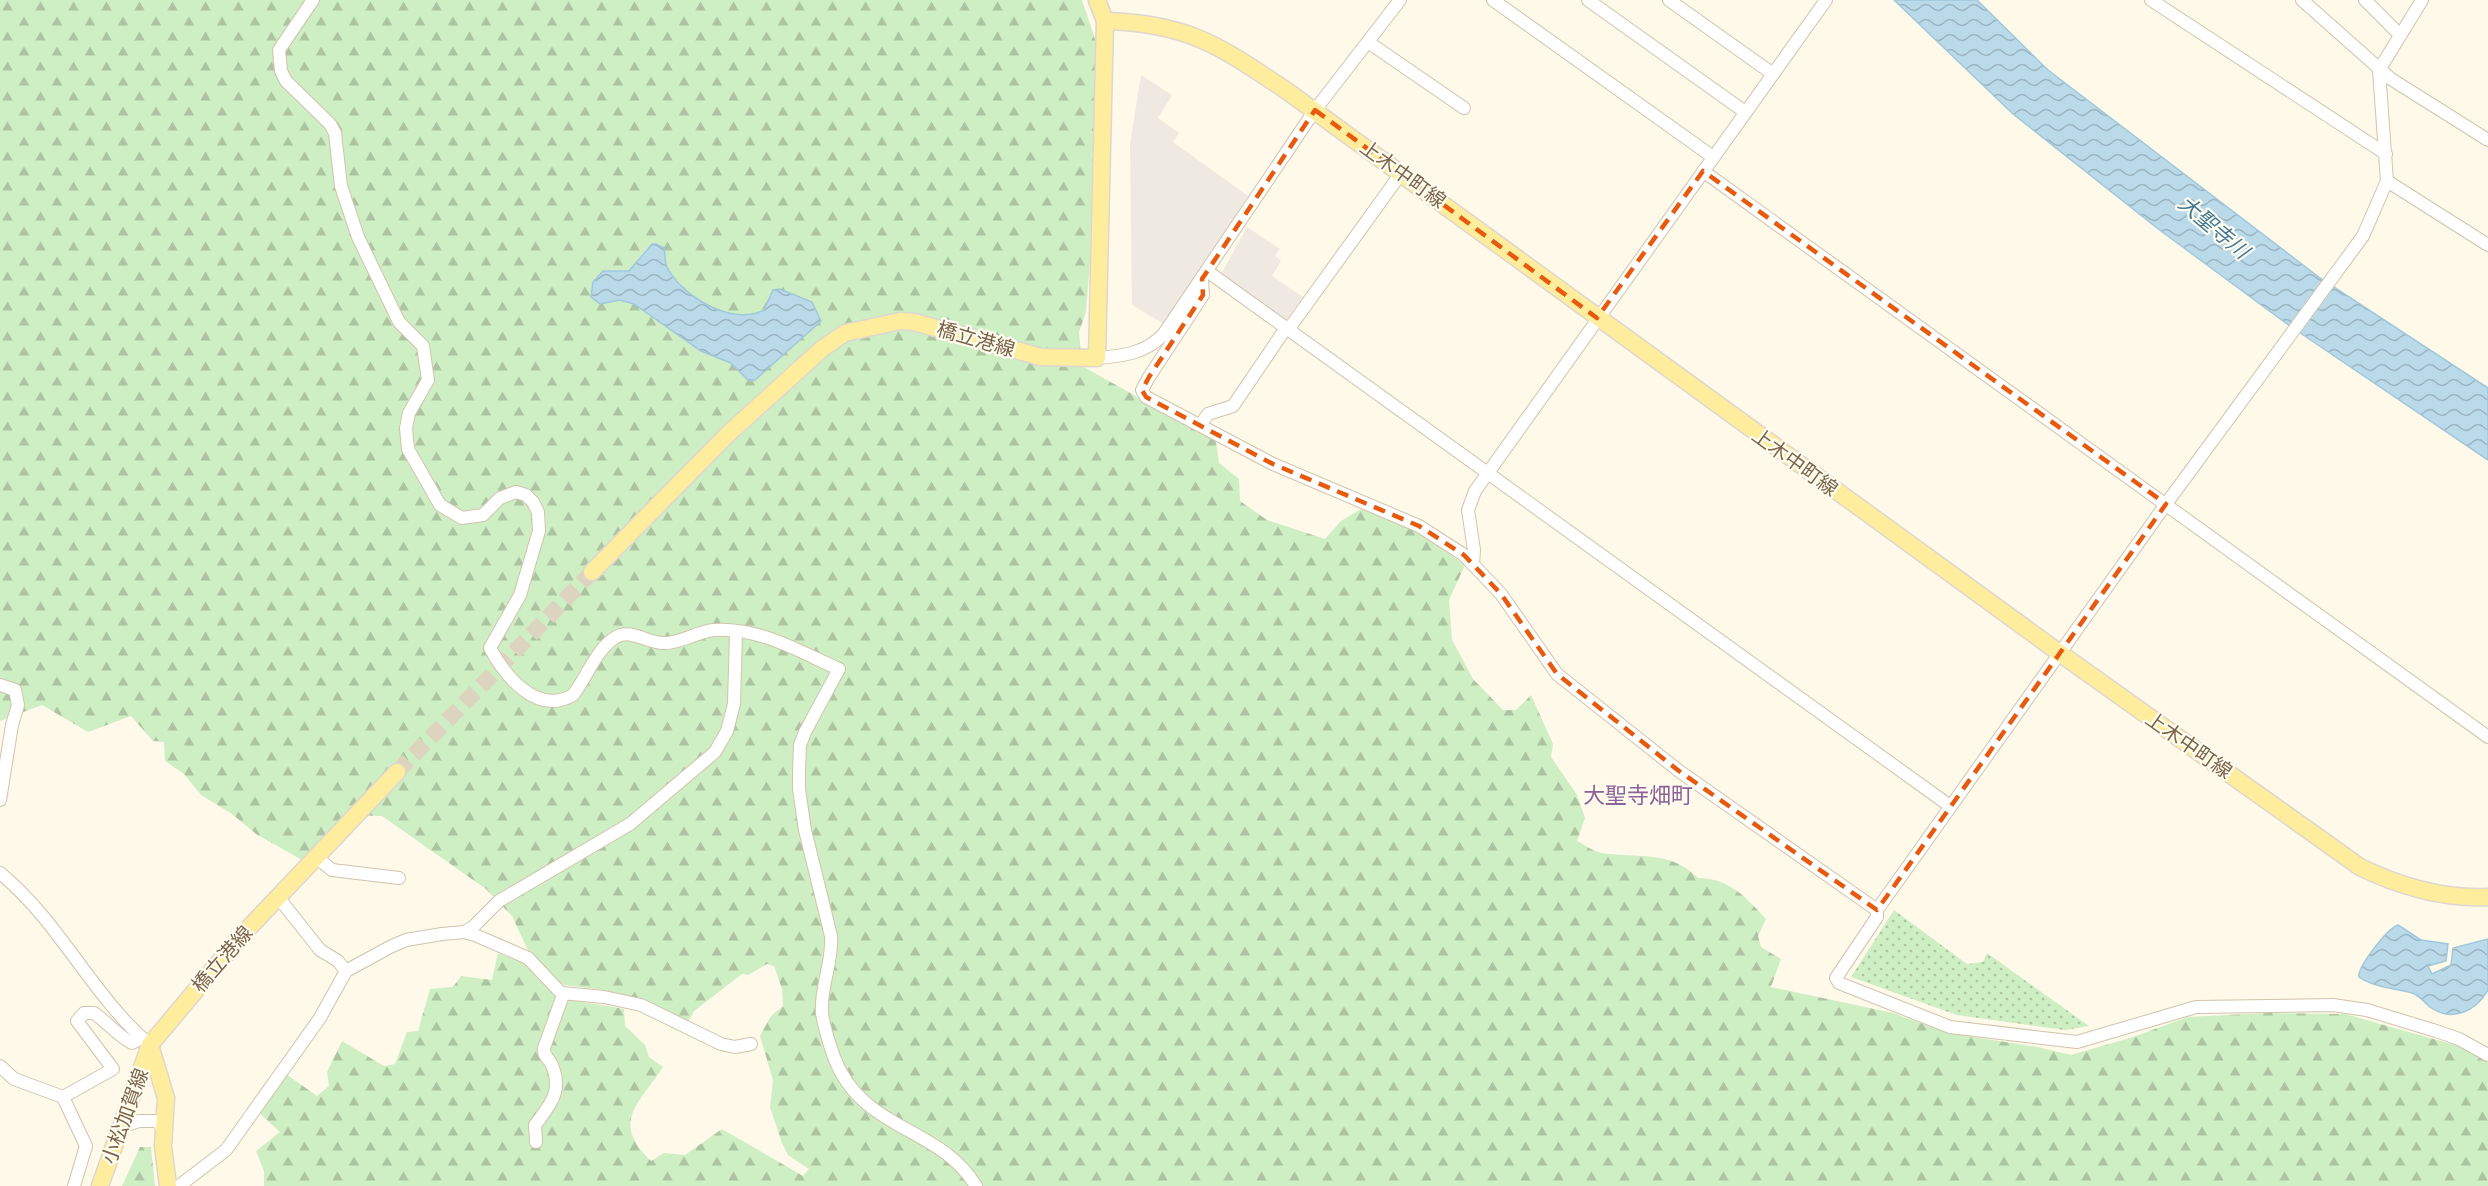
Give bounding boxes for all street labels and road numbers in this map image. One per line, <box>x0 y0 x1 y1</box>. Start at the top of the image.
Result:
street label: 上木中町線 <box>1356 136 1450 212</box>
street label: 橋立港線 <box>935 317 1017 361</box>
street label: 上木中町線 <box>1748 424 1842 500</box>
street label: 上木中町線 <box>2142 707 2236 783</box>
street label: 橋立港線 <box>187 922 257 996</box>
street label: 小松加賀線 <box>98 1065 152 1167</box>

